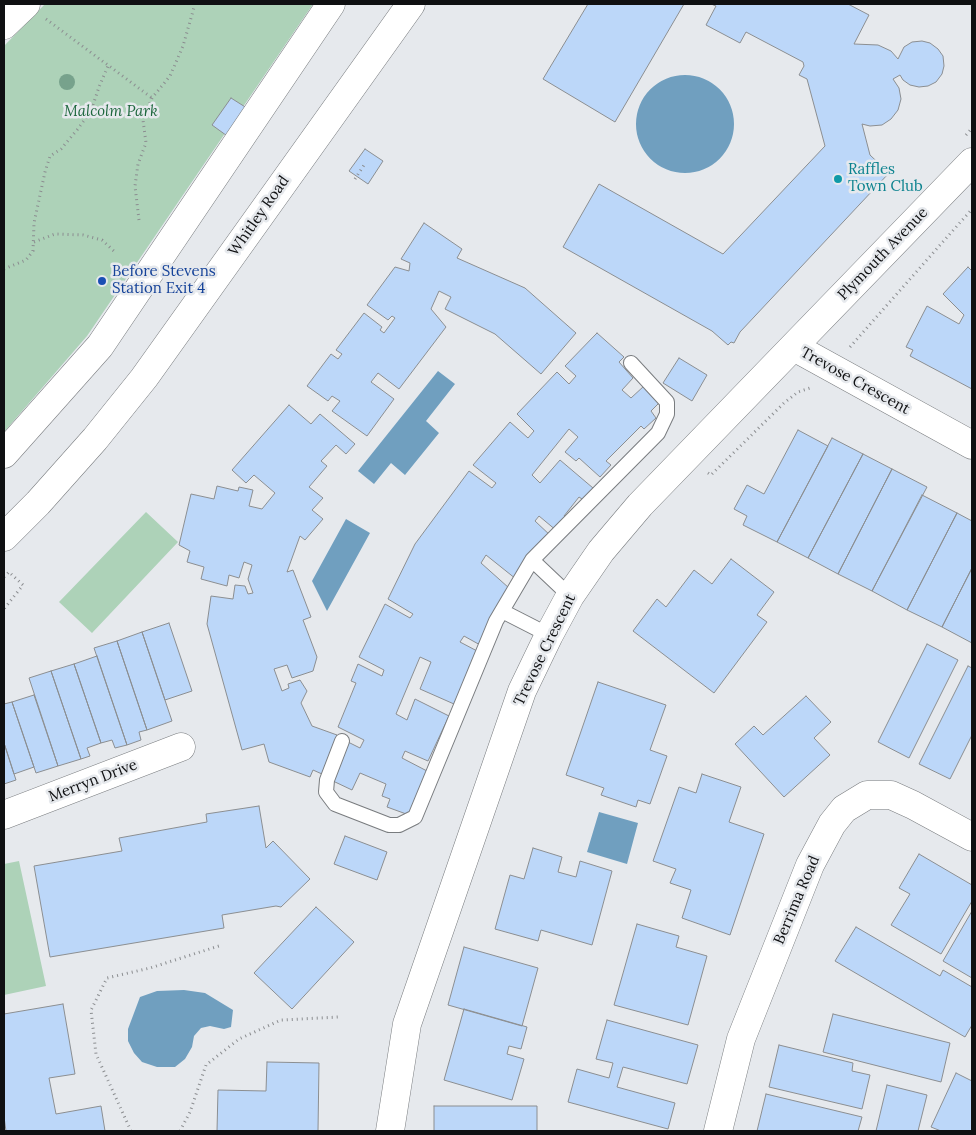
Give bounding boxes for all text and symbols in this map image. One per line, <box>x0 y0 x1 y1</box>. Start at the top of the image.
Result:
park label: Malcolm Park <box>64 103 158 121</box>
place label: Raffles Town Club <box>848 161 923 196</box>
street label: Whitley Road <box>225 173 293 259</box>
marker: Raffles Town Club <box>832 173 844 185</box>
street label: Plymouth Avenue <box>834 204 932 304</box>
place label: Before Stevens Station Exit 4 <box>112 263 216 298</box>
marker: Before Stevens Station Exit 4 <box>96 275 108 287</box>
street label: Trevose Crescent <box>797 344 913 418</box>
street label: Trevose Crescent <box>510 591 580 709</box>
street label: Merryn Drive <box>46 756 140 806</box>
street label: Berrima Road <box>770 853 824 947</box>

